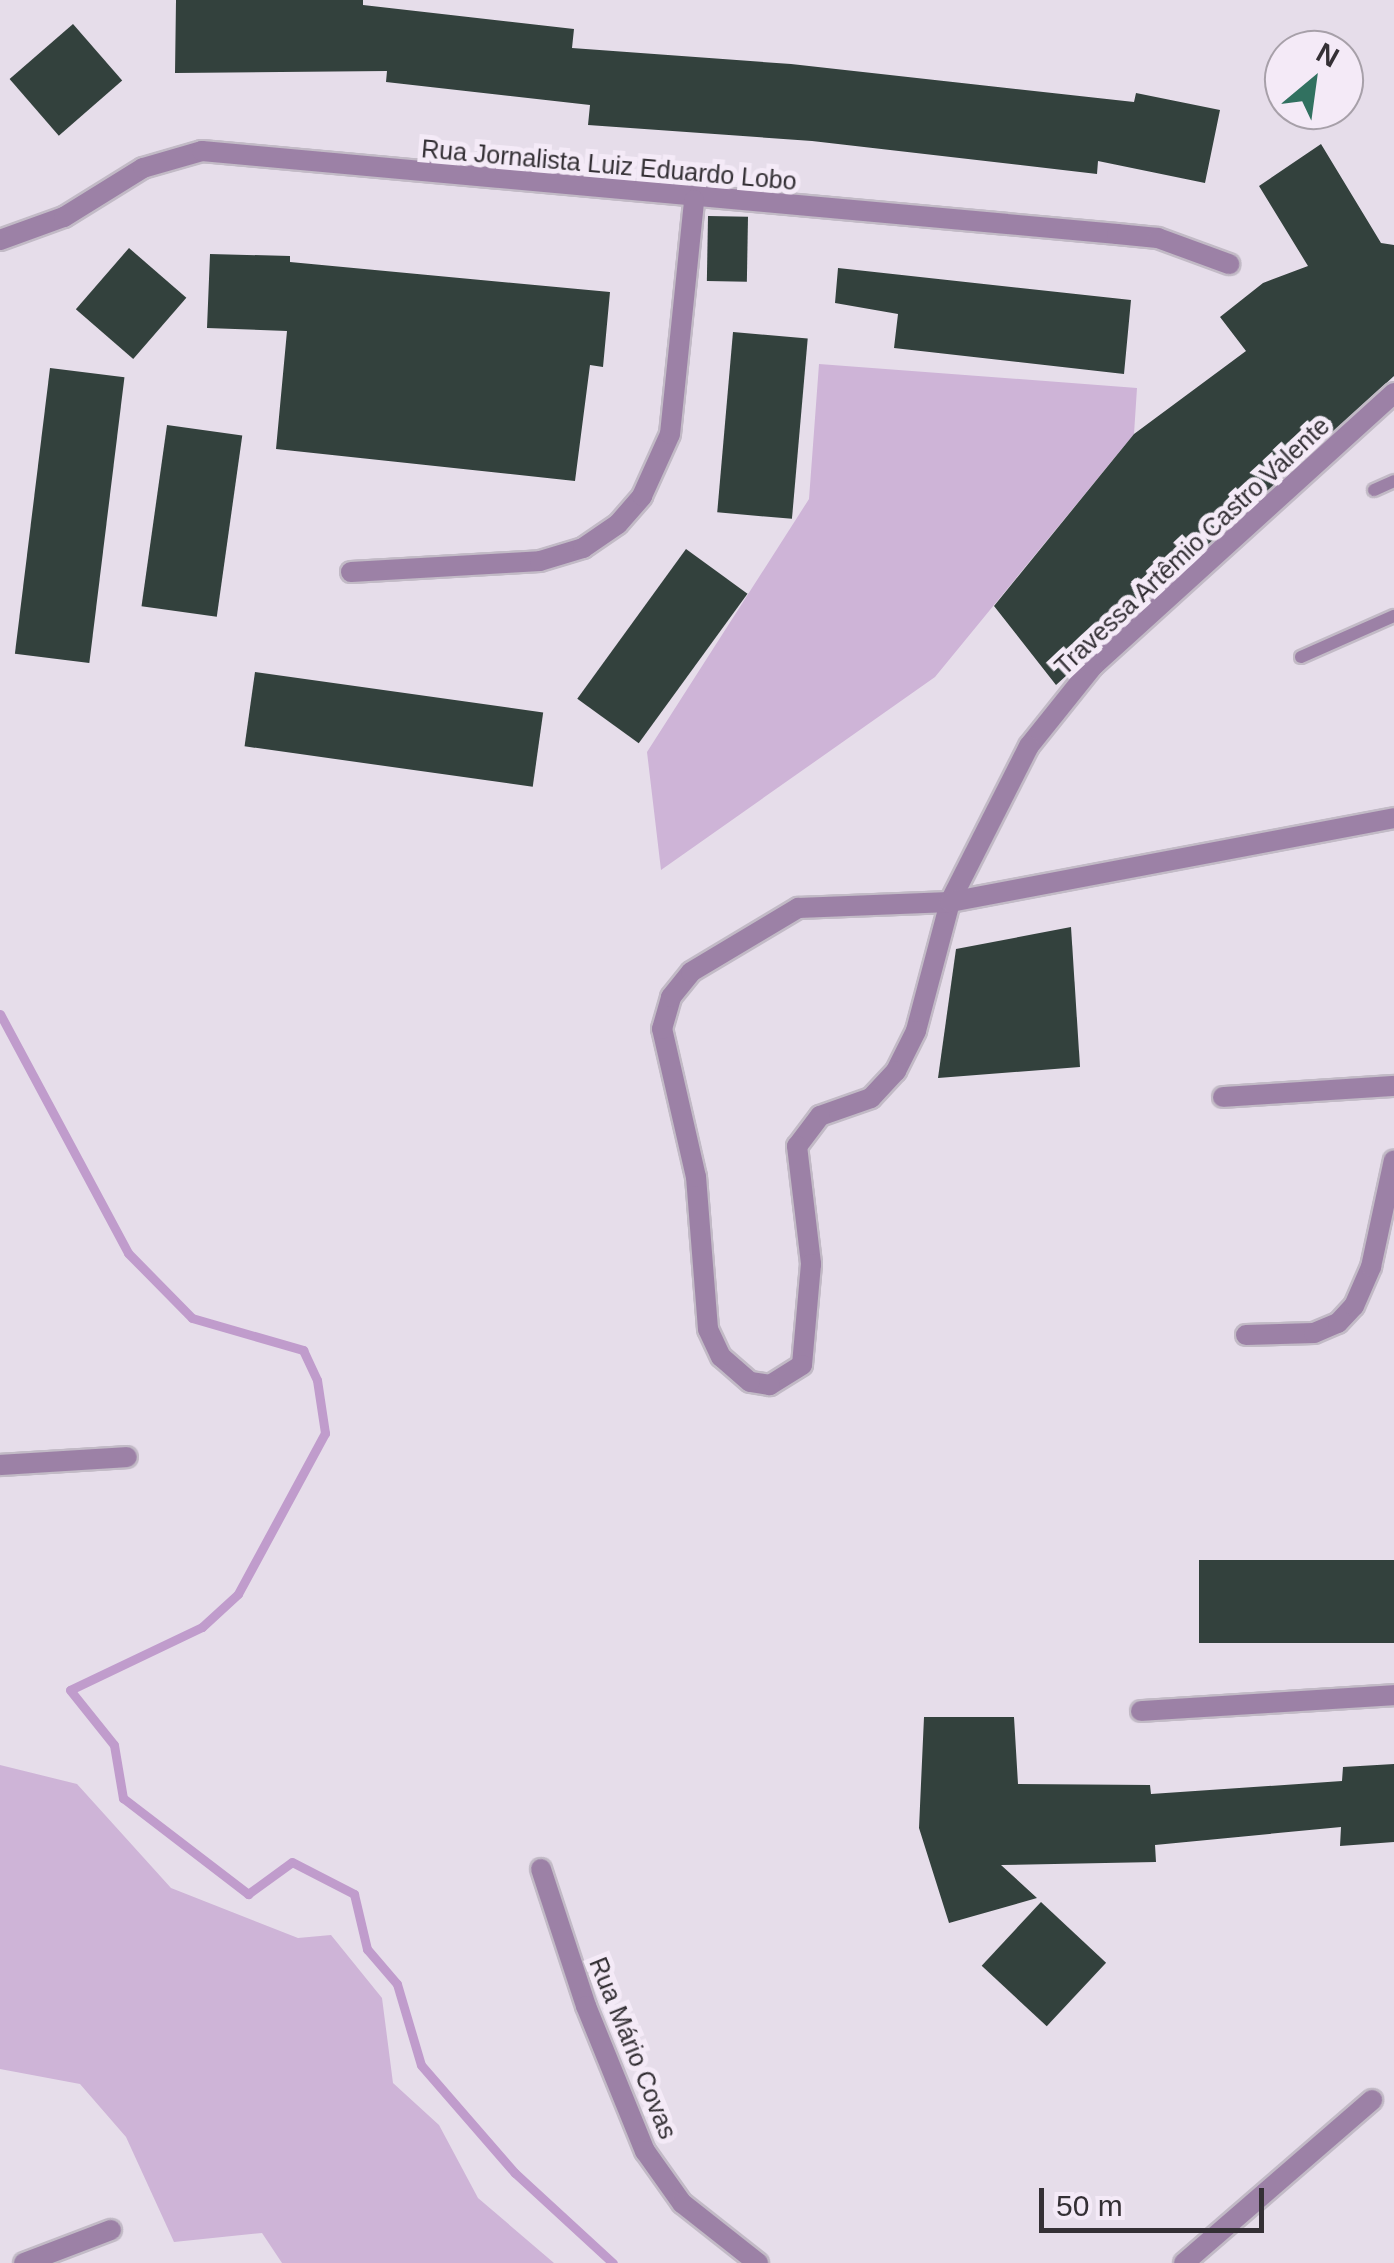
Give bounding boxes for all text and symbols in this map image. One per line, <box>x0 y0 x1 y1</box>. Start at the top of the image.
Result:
north arrow <box>1264 30 1364 130</box>
text: N <box>1311 37 1344 74</box>
street label: Rua Jornalista Luiz Eduardo Lobo <box>420 134 798 196</box>
street label: Travessa Artêmio Castro Valente <box>1048 410 1336 682</box>
street label: Rua Mário Covas <box>583 1953 683 2143</box>
scale bar <box>1044 2168 1269 2230</box>
text: 50 m <box>1056 2189 1123 2222</box>

